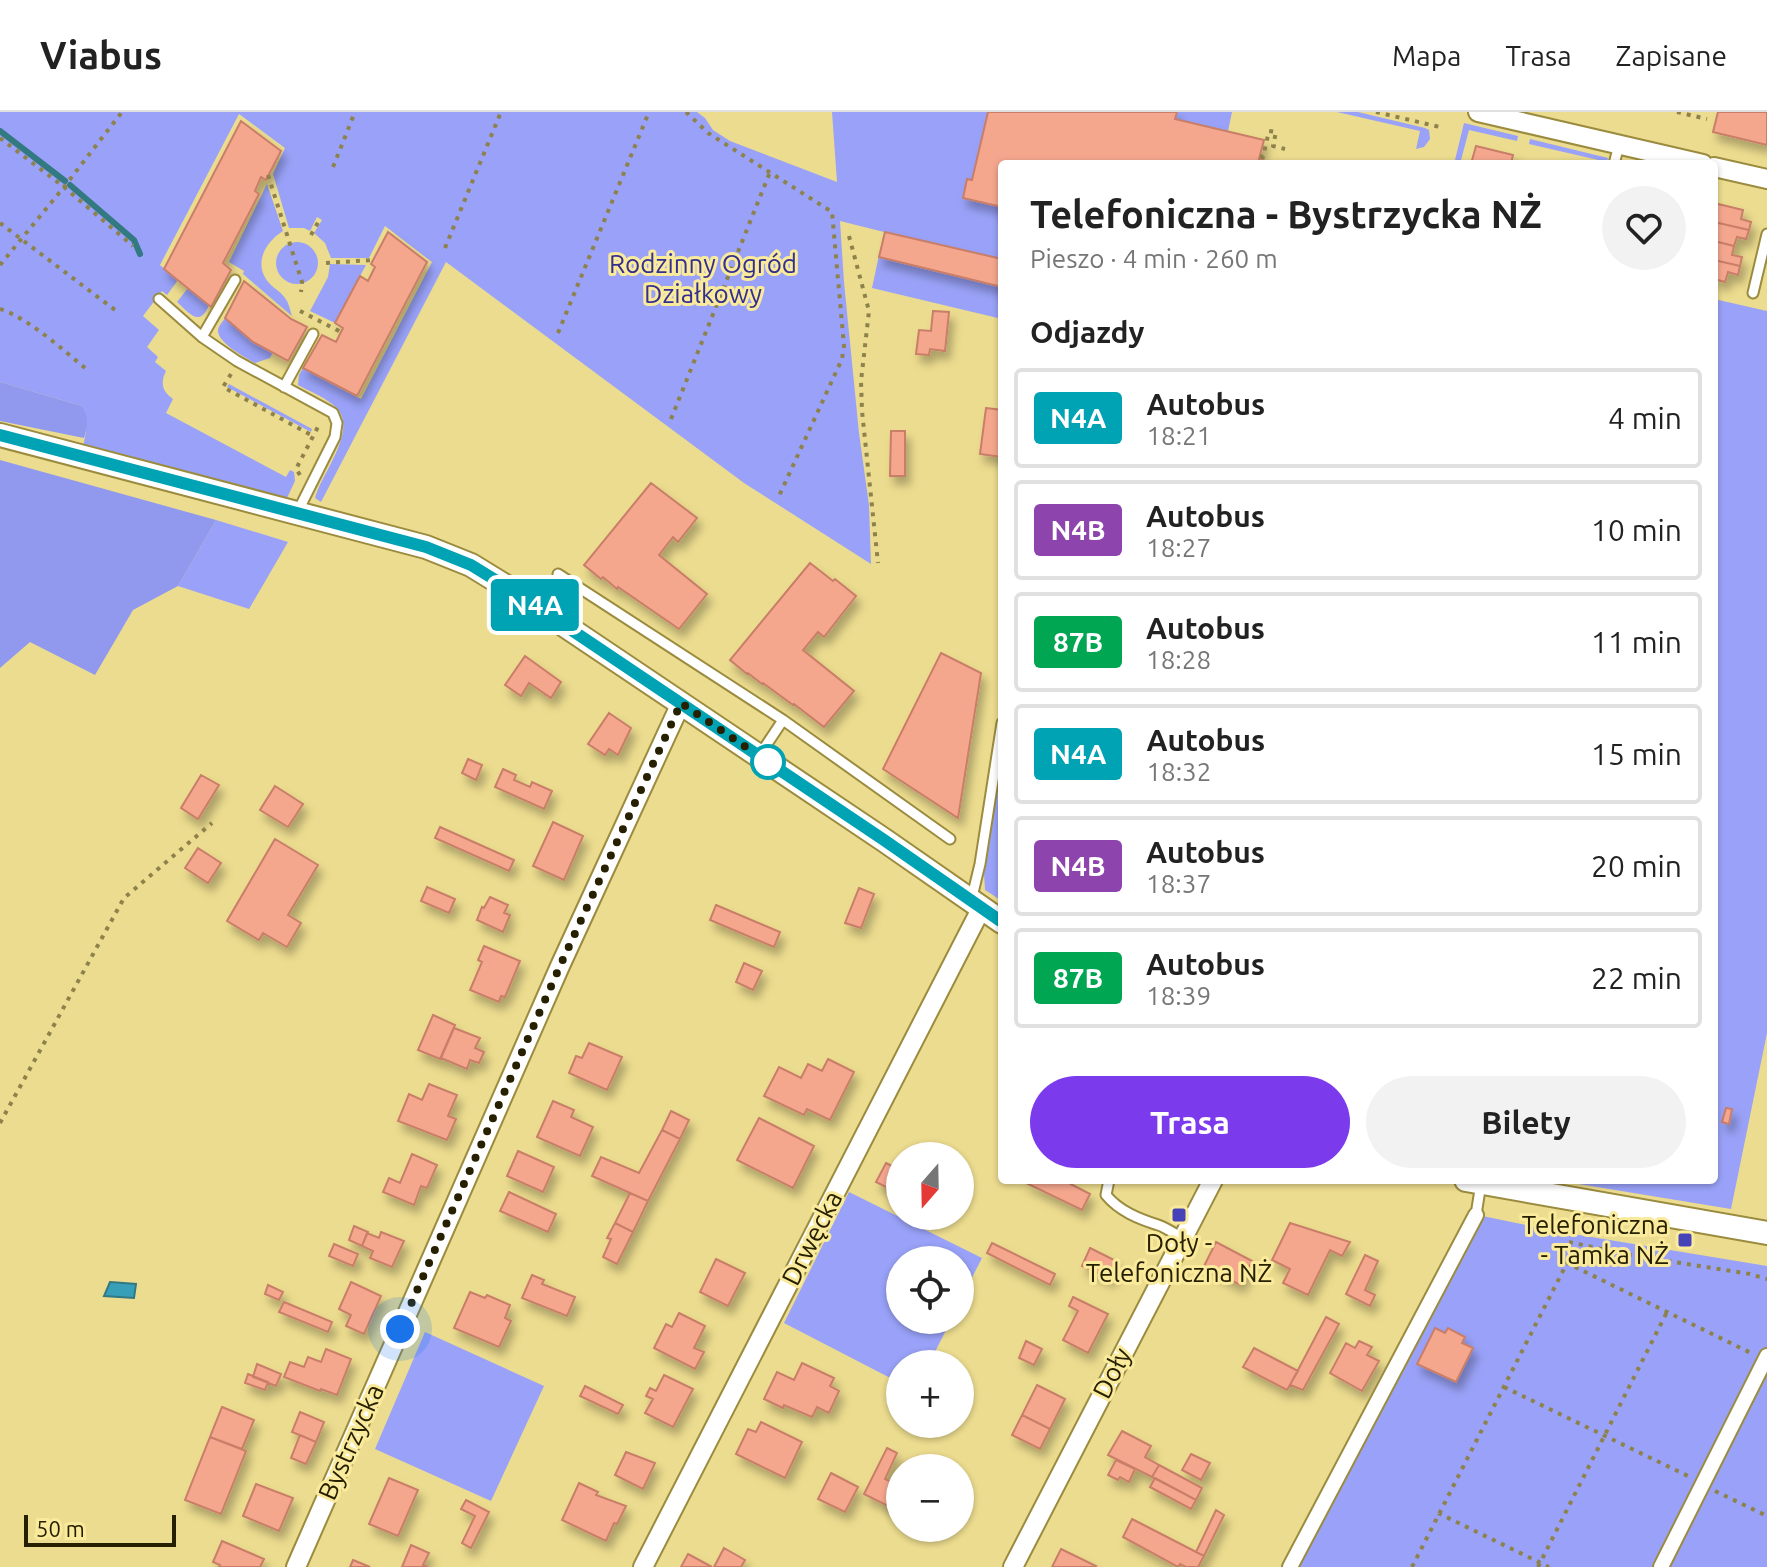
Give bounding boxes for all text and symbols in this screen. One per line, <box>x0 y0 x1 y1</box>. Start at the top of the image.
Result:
text: Viabus <box>40 34 162 76</box>
text: Mapa <box>1392 40 1461 71</box>
text: Trasa <box>1505 40 1572 71</box>
text: Zapisane <box>1616 40 1727 71</box>
button: heart <box>1602 186 1686 270</box>
text: Telefoniczna - Bystrzycka NŻ <box>1030 193 1542 235</box>
text: Pieszo · 4 min · 260 m <box>1030 244 1278 273</box>
park label: Rodzinny Ogród Działkowy <box>609 249 797 308</box>
text: Odjazdy <box>1030 315 1144 349</box>
text: Autobus <box>1146 387 1265 421</box>
text: 4 min <box>1608 401 1682 435</box>
text: N4A <box>1050 402 1106 433</box>
text: 18:21 <box>1146 421 1211 450</box>
text: Autobus <box>1146 499 1265 533</box>
text: 10 min <box>1591 513 1682 547</box>
text: N4B <box>1050 514 1106 545</box>
text: 18:27 <box>1146 533 1211 562</box>
line badge: N4A <box>489 579 581 631</box>
text: N4A <box>507 589 563 620</box>
text: Autobus <box>1146 611 1265 645</box>
text: 11 min <box>1591 625 1682 659</box>
text: 87B <box>1053 626 1103 657</box>
text: 18:28 <box>1146 645 1211 674</box>
text: Autobus <box>1146 723 1265 757</box>
text: 15 min <box>1591 737 1682 771</box>
text: N4A <box>1050 738 1106 769</box>
unlabelled marker <box>751 745 785 779</box>
text: 18:32 <box>1146 757 1211 786</box>
text: Autobus <box>1146 835 1265 869</box>
text: 20 min <box>1591 849 1682 883</box>
text: N4B <box>1050 850 1106 881</box>
text: 18:37 <box>1146 869 1211 898</box>
text: Autobus <box>1146 947 1265 981</box>
text: 22 min <box>1591 961 1682 995</box>
text: 87B <box>1053 962 1103 993</box>
text: 18:39 <box>1146 981 1211 1010</box>
button: Trasa <box>1030 1076 1350 1168</box>
button: Bilety <box>1366 1076 1686 1168</box>
north arrow <box>886 1142 974 1230</box>
map controls <box>886 1142 974 1542</box>
street label: Drwęcka <box>776 1186 848 1290</box>
marker: Doły - Telefoniczna NŻ <box>1170 1206 1188 1224</box>
place label: Telefoniczna - Tamka NŻ <box>1522 1210 1669 1269</box>
place label: Doły - Telefoniczna NŻ <box>1086 1228 1272 1287</box>
marker: Telefoniczna - Tamka NŻ <box>1676 1231 1694 1249</box>
button: locate <box>886 1246 974 1334</box>
your location <box>380 1309 420 1349</box>
street label: Doły <box>1087 1343 1137 1403</box>
button: + <box>886 1350 974 1438</box>
street label: Bystrzycka <box>312 1380 389 1504</box>
button: − <box>886 1454 974 1542</box>
scale bar <box>24 1511 176 1547</box>
text: 50 m <box>36 1516 85 1541</box>

